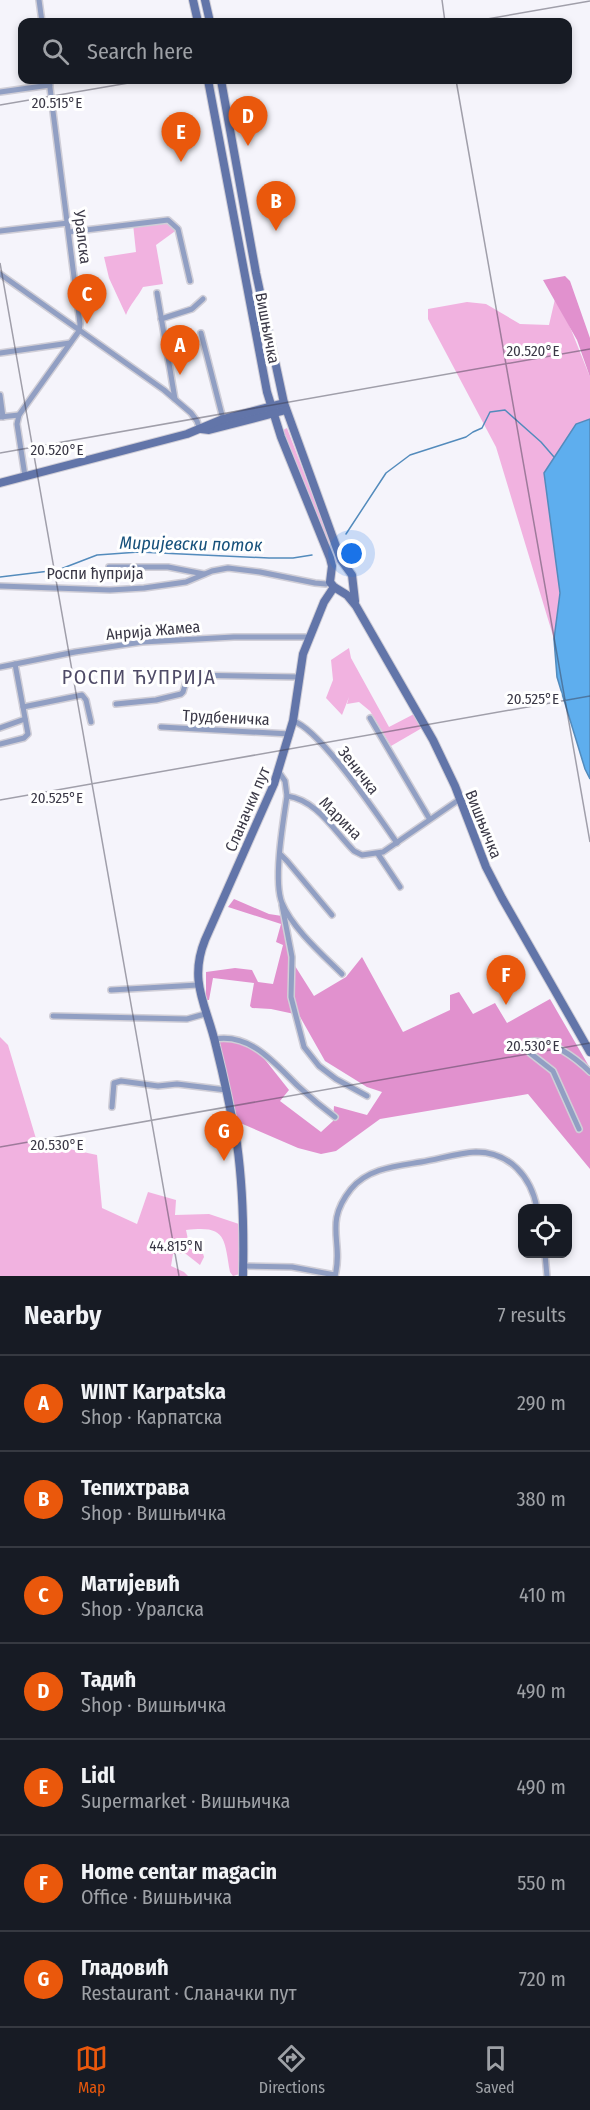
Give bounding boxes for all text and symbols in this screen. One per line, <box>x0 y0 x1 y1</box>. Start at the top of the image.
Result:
search box <box>18 18 572 84</box>
icon: search <box>39 35 72 68</box>
text: Search here <box>87 38 193 65</box>
text: 20.515°E <box>32 94 82 112</box>
pin: D <box>228 96 268 146</box>
pin: E <box>162 112 201 162</box>
pin: B <box>256 182 296 231</box>
street label: Уралска <box>70 208 95 265</box>
pin: C <box>68 274 106 324</box>
street label: Вишњичка <box>251 291 284 365</box>
pin: A <box>160 326 200 375</box>
text: 20.520°E <box>507 342 560 360</box>
text: 20.520°E <box>31 441 84 459</box>
water label: Миријевски поток <box>119 532 263 556</box>
your location <box>337 539 366 568</box>
street label: Роспи ћуприја <box>47 564 144 583</box>
street label: Анрија Жамеа <box>105 617 201 644</box>
district label: РОСПИ ЋУПРИЈА <box>62 665 216 689</box>
text: 20.525°E <box>507 690 559 708</box>
street label: Трудбеничка <box>182 706 270 729</box>
street label: Зеничка <box>334 743 383 798</box>
street label: Сланачки пут <box>221 763 274 855</box>
street label: Вишњичка <box>461 787 506 861</box>
text: 20.525°E <box>31 789 83 807</box>
street label: Марина <box>315 793 366 844</box>
pin: F <box>486 956 526 1005</box>
text: 20.530°E <box>506 1037 560 1055</box>
pin: G <box>204 1112 244 1161</box>
text: 20.530°E <box>30 1136 84 1154</box>
map controls <box>518 1204 572 1258</box>
button: locate <box>518 1204 572 1258</box>
text: 44.815°N <box>149 1237 203 1255</box>
text: Nearby <box>24 1300 101 1331</box>
text: 7 results <box>498 1303 566 1327</box>
text: WINT Karpatska <box>81 1378 226 1405</box>
text: A <box>38 1391 49 1415</box>
text: 290 m <box>517 1391 566 1415</box>
text: Shop · Карпатска <box>81 1405 222 1429</box>
text: Тепихтрава <box>81 1474 189 1501</box>
text: B <box>38 1487 49 1511</box>
text: 380 m <box>516 1487 566 1511</box>
text: Shop · Вишњичка <box>81 1501 226 1525</box>
text: Матијевић <box>81 1570 180 1597</box>
text: C <box>38 1583 49 1607</box>
text: 410 m <box>519 1583 566 1607</box>
text: Shop · Уралска <box>81 1597 204 1621</box>
text: Тадић <box>81 1666 136 1693</box>
text: D <box>38 1679 49 1703</box>
text: 490 m <box>516 1679 566 1703</box>
text: Shop · Вишњичка <box>81 1693 226 1717</box>
text: Lidl <box>81 1762 115 1789</box>
text: E <box>39 1775 48 1799</box>
text: 490 m <box>516 1775 566 1799</box>
text: Supermarket · Вишњичка <box>81 1789 290 1813</box>
text: Home centar magacin <box>81 1858 277 1885</box>
text: F <box>39 1871 48 1895</box>
text: 550 m <box>517 1871 566 1895</box>
text: Office · Вишњичка <box>81 1885 232 1909</box>
text: Гладовић <box>81 1954 169 1981</box>
text: G <box>38 1967 49 1991</box>
text: 720 m <box>519 1967 566 1991</box>
text: Restaurant · Сланачки пут <box>81 1981 297 2005</box>
tab: Map <box>75 2042 108 2097</box>
tab: Directions <box>259 2042 325 2097</box>
tab: Saved <box>476 2042 515 2097</box>

